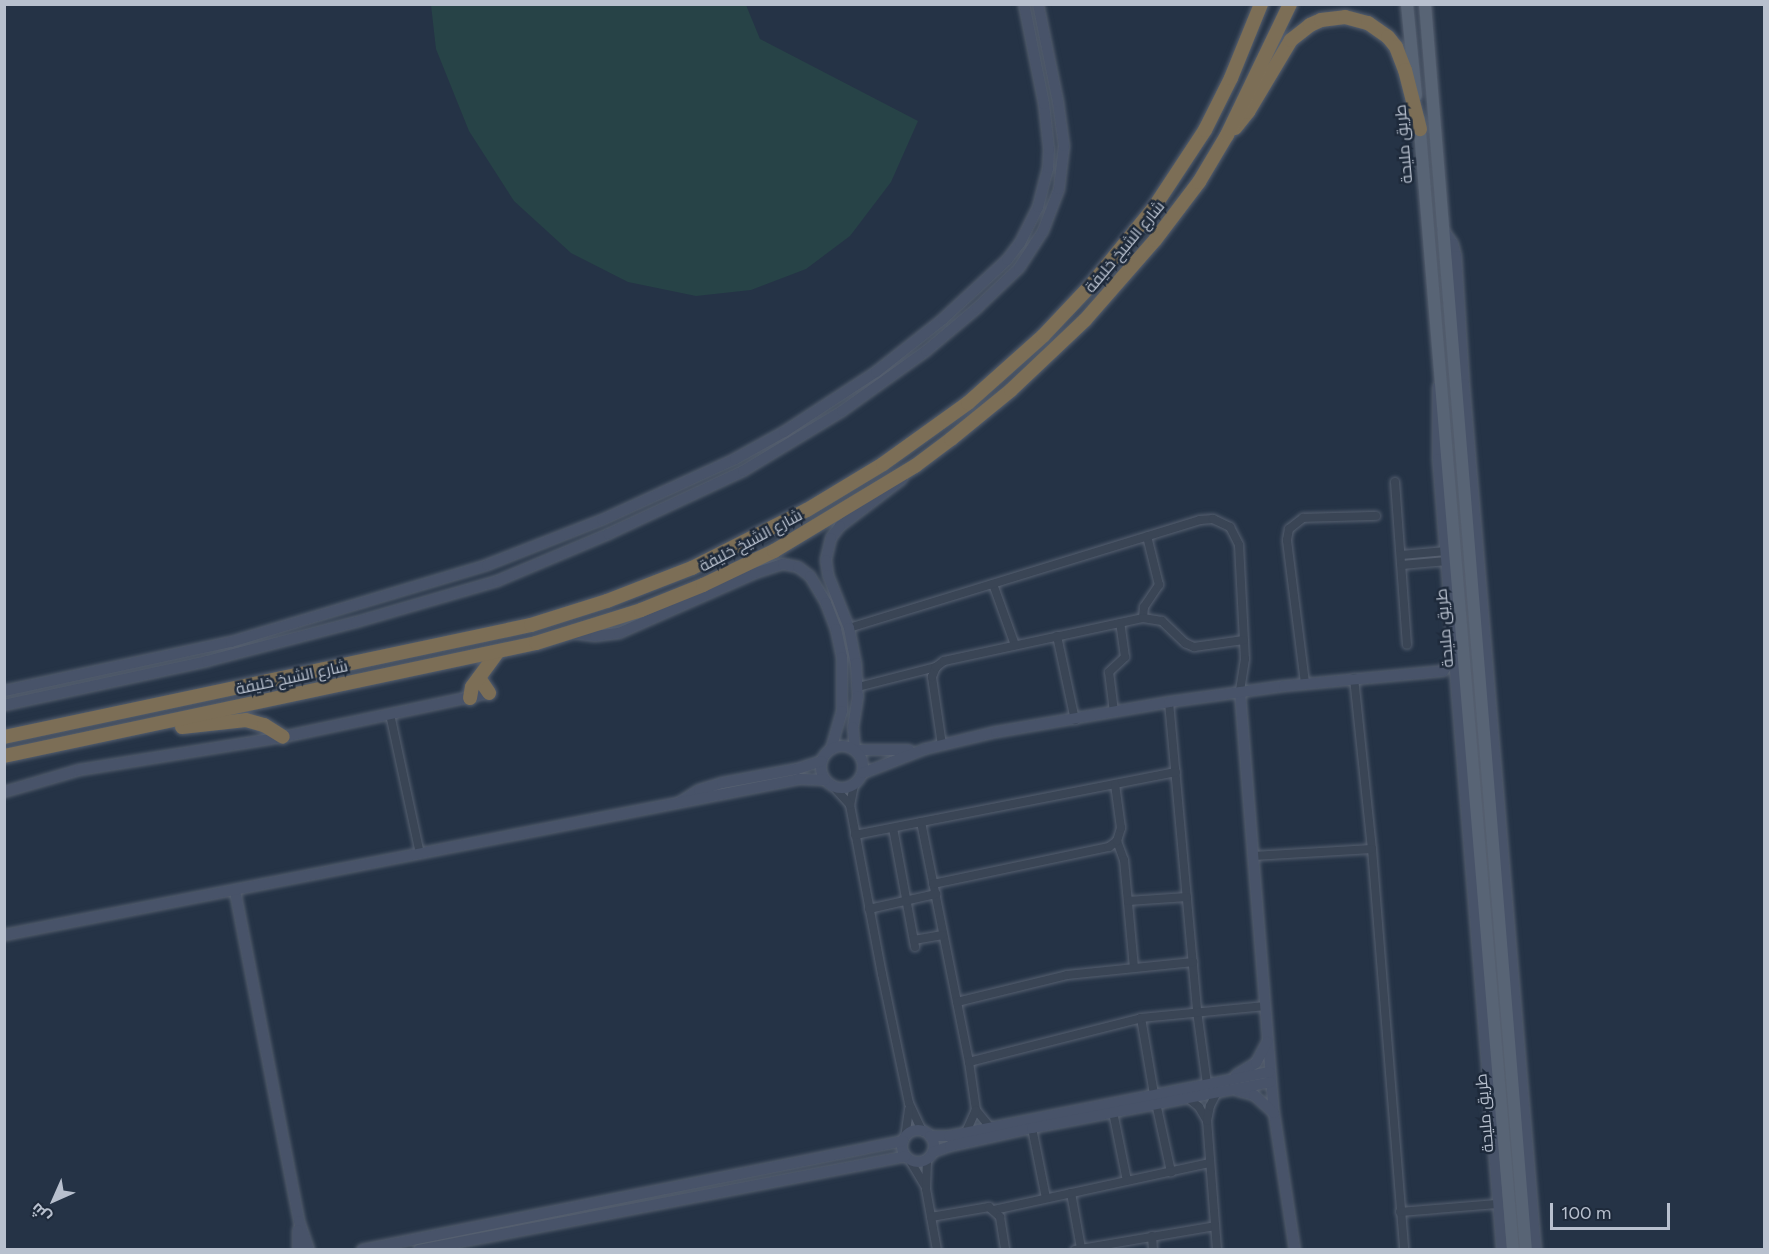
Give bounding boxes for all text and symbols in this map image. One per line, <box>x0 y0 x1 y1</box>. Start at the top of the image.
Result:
street label: طريق مليحة <box>1391 104 1417 184</box>
street label: شارع الشيخ خليفة <box>1081 197 1169 297</box>
street label: شارع الشيخ خليفة <box>696 506 806 576</box>
street label: طريق مليحة <box>1432 588 1458 668</box>
street label: شارع الشيخ خليفة <box>234 657 350 699</box>
street label: طريق مليحة <box>1472 1073 1498 1153</box>
north arrow <box>24 1170 84 1230</box>
scale bar <box>1553 1191 1673 1229</box>
text: ش <box>27 1199 55 1227</box>
text: 100 m <box>1561 1202 1611 1224</box>

